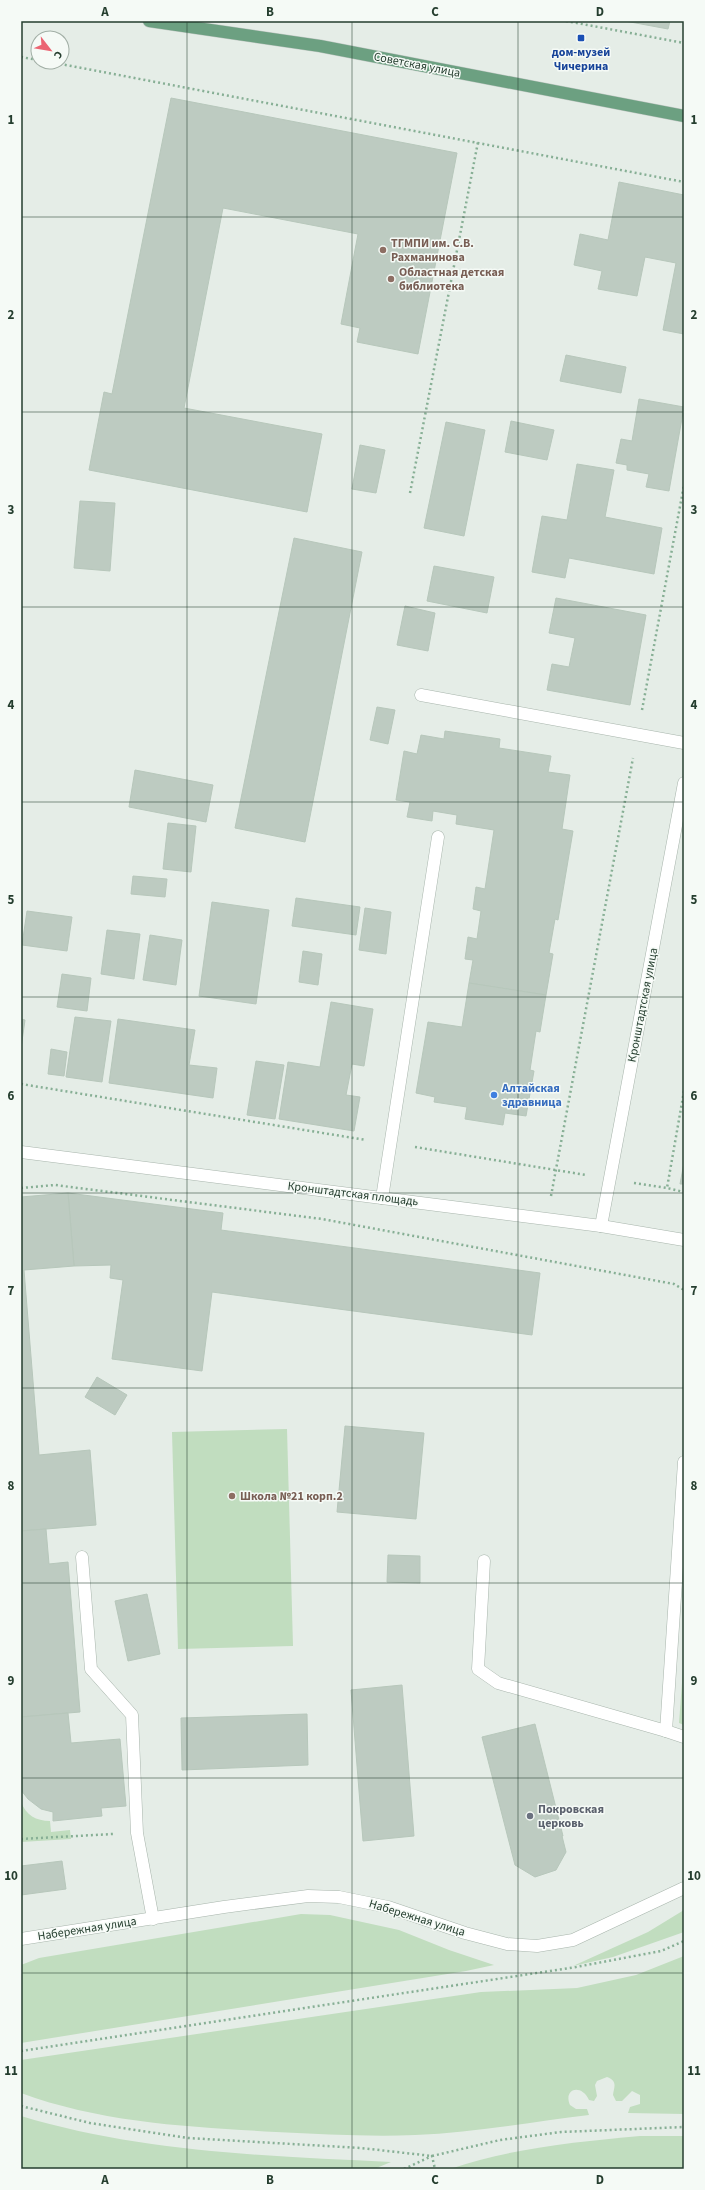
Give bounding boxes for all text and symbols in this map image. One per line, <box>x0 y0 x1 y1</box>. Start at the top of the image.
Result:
text: A <box>100 3 109 21</box>
text: B <box>266 3 274 21</box>
text: C <box>431 3 439 21</box>
text: D <box>596 3 604 21</box>
north arrow <box>30 30 70 70</box>
marker: дом-музей Чичерина <box>576 33 586 43</box>
place label: дом-музей Чичерина <box>552 44 610 75</box>
text: С <box>50 48 66 62</box>
street label: Советская улица <box>372 48 462 82</box>
text: 1 <box>8 111 15 129</box>
text: 1 <box>691 111 698 129</box>
place label: ТГМПИ им. С.В. Рахманинова <box>391 235 474 266</box>
marker: ТГМПИ им. С.В. Рахманинова <box>378 245 388 255</box>
place label: Областная детская библиотека <box>399 264 504 295</box>
marker: Областная детская библиотека <box>386 274 396 284</box>
text: 2 <box>8 306 15 324</box>
text: 2 <box>691 306 698 324</box>
text: 3 <box>8 501 15 519</box>
text: 3 <box>691 501 698 519</box>
text: 4 <box>8 696 15 714</box>
text: 4 <box>691 696 698 714</box>
text: 5 <box>8 891 15 909</box>
text: 5 <box>691 891 698 909</box>
street label: Кронштадтская улица <box>624 946 662 1064</box>
place label: Алтайская здравница <box>501 1080 562 1111</box>
text: 6 <box>8 1087 15 1105</box>
text: 6 <box>691 1087 698 1105</box>
marker: Алтайская здравница <box>489 1090 499 1100</box>
street label: Кронштадтская площадь <box>287 1178 419 1210</box>
text: 7 <box>8 1282 15 1300</box>
text: 7 <box>691 1282 698 1300</box>
text: 8 <box>8 1477 15 1495</box>
text: 8 <box>691 1477 698 1495</box>
place label: Школа №21 корп.2 <box>240 1488 343 1505</box>
marker: Школа №21 корп.2 <box>227 1491 237 1501</box>
text: 9 <box>8 1672 15 1690</box>
text: 9 <box>691 1672 698 1690</box>
place label: Покровская церковь <box>538 1801 604 1832</box>
marker: Покровская церковь <box>525 1811 535 1821</box>
text: 10 <box>4 1867 18 1885</box>
text: 10 <box>687 1867 701 1885</box>
street label: Набережная улица <box>367 1895 467 1941</box>
street label: Набережная улица <box>36 1913 138 1945</box>
text: 11 <box>4 2062 18 2080</box>
text: 11 <box>687 2062 701 2080</box>
text: A <box>100 2171 109 2189</box>
text: B <box>266 2171 274 2189</box>
text: C <box>431 2171 439 2189</box>
text: D <box>596 2171 604 2189</box>

